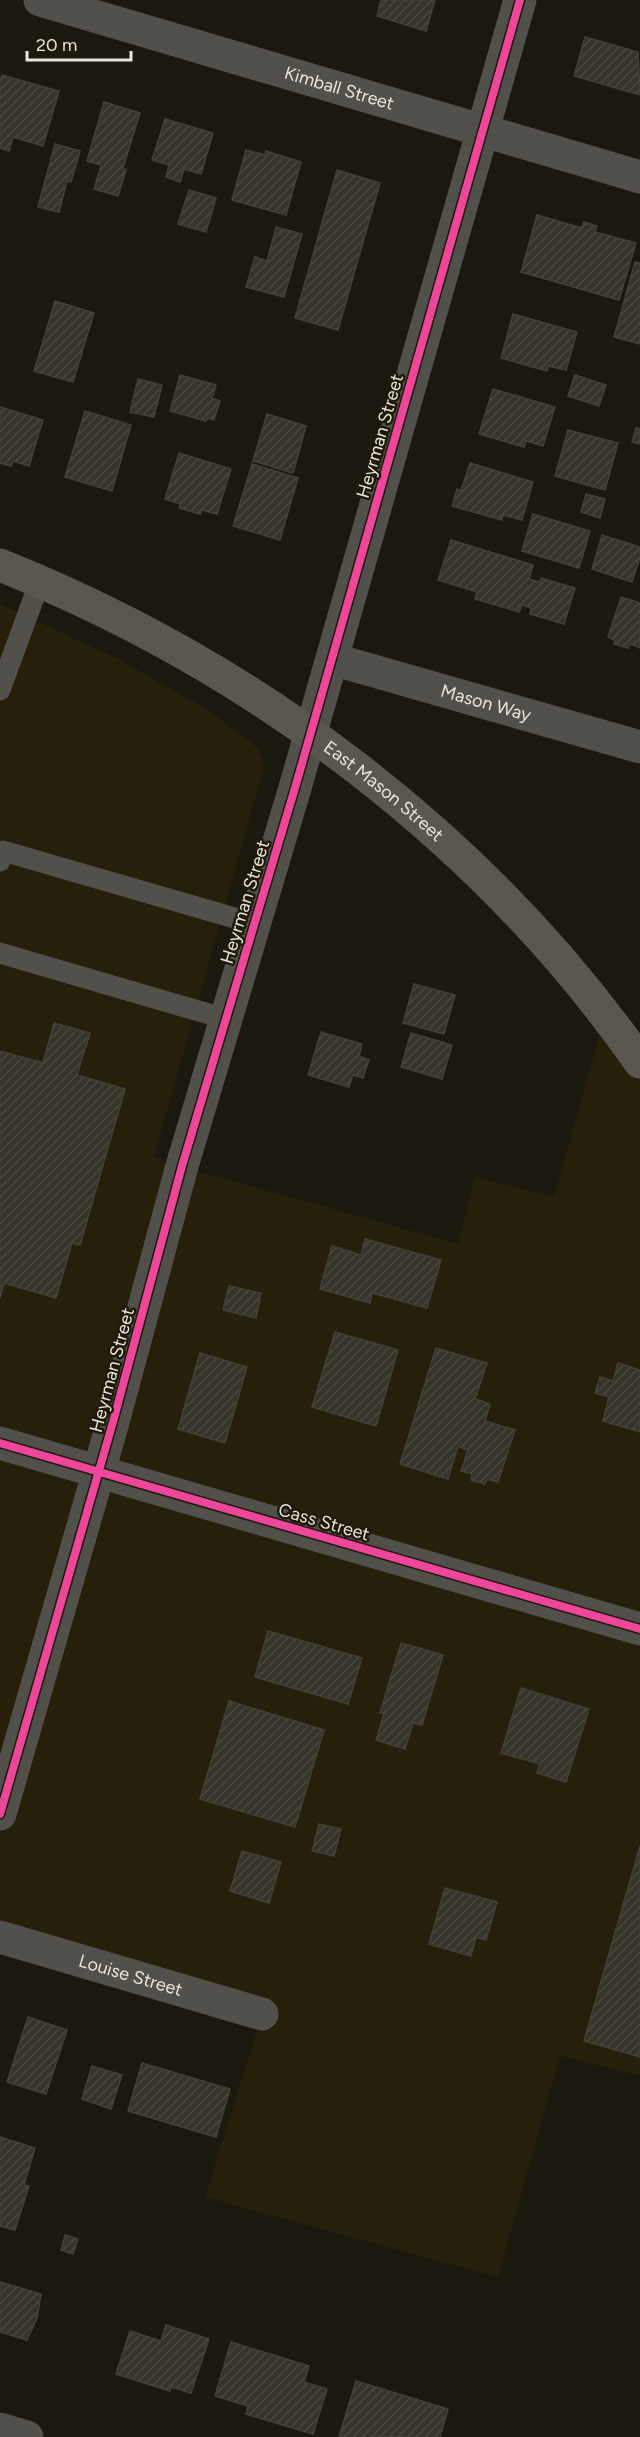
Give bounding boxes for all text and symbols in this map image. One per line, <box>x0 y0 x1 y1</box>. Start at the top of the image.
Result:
scale bar <box>27 24 130 62</box>
text: 20 m <box>36 34 77 56</box>
street label: Kimball Street <box>282 62 397 115</box>
street label: Heyrman Street <box>352 371 408 501</box>
street label: Mason Way <box>438 680 534 726</box>
street label: East Mason Street <box>319 736 448 846</box>
street label: Heyrman Street <box>216 837 274 966</box>
street label: Heyrman Street <box>85 1305 139 1435</box>
street label: Cass Street <box>276 1499 372 1546</box>
street label: Louise Street <box>76 1950 185 2001</box>

